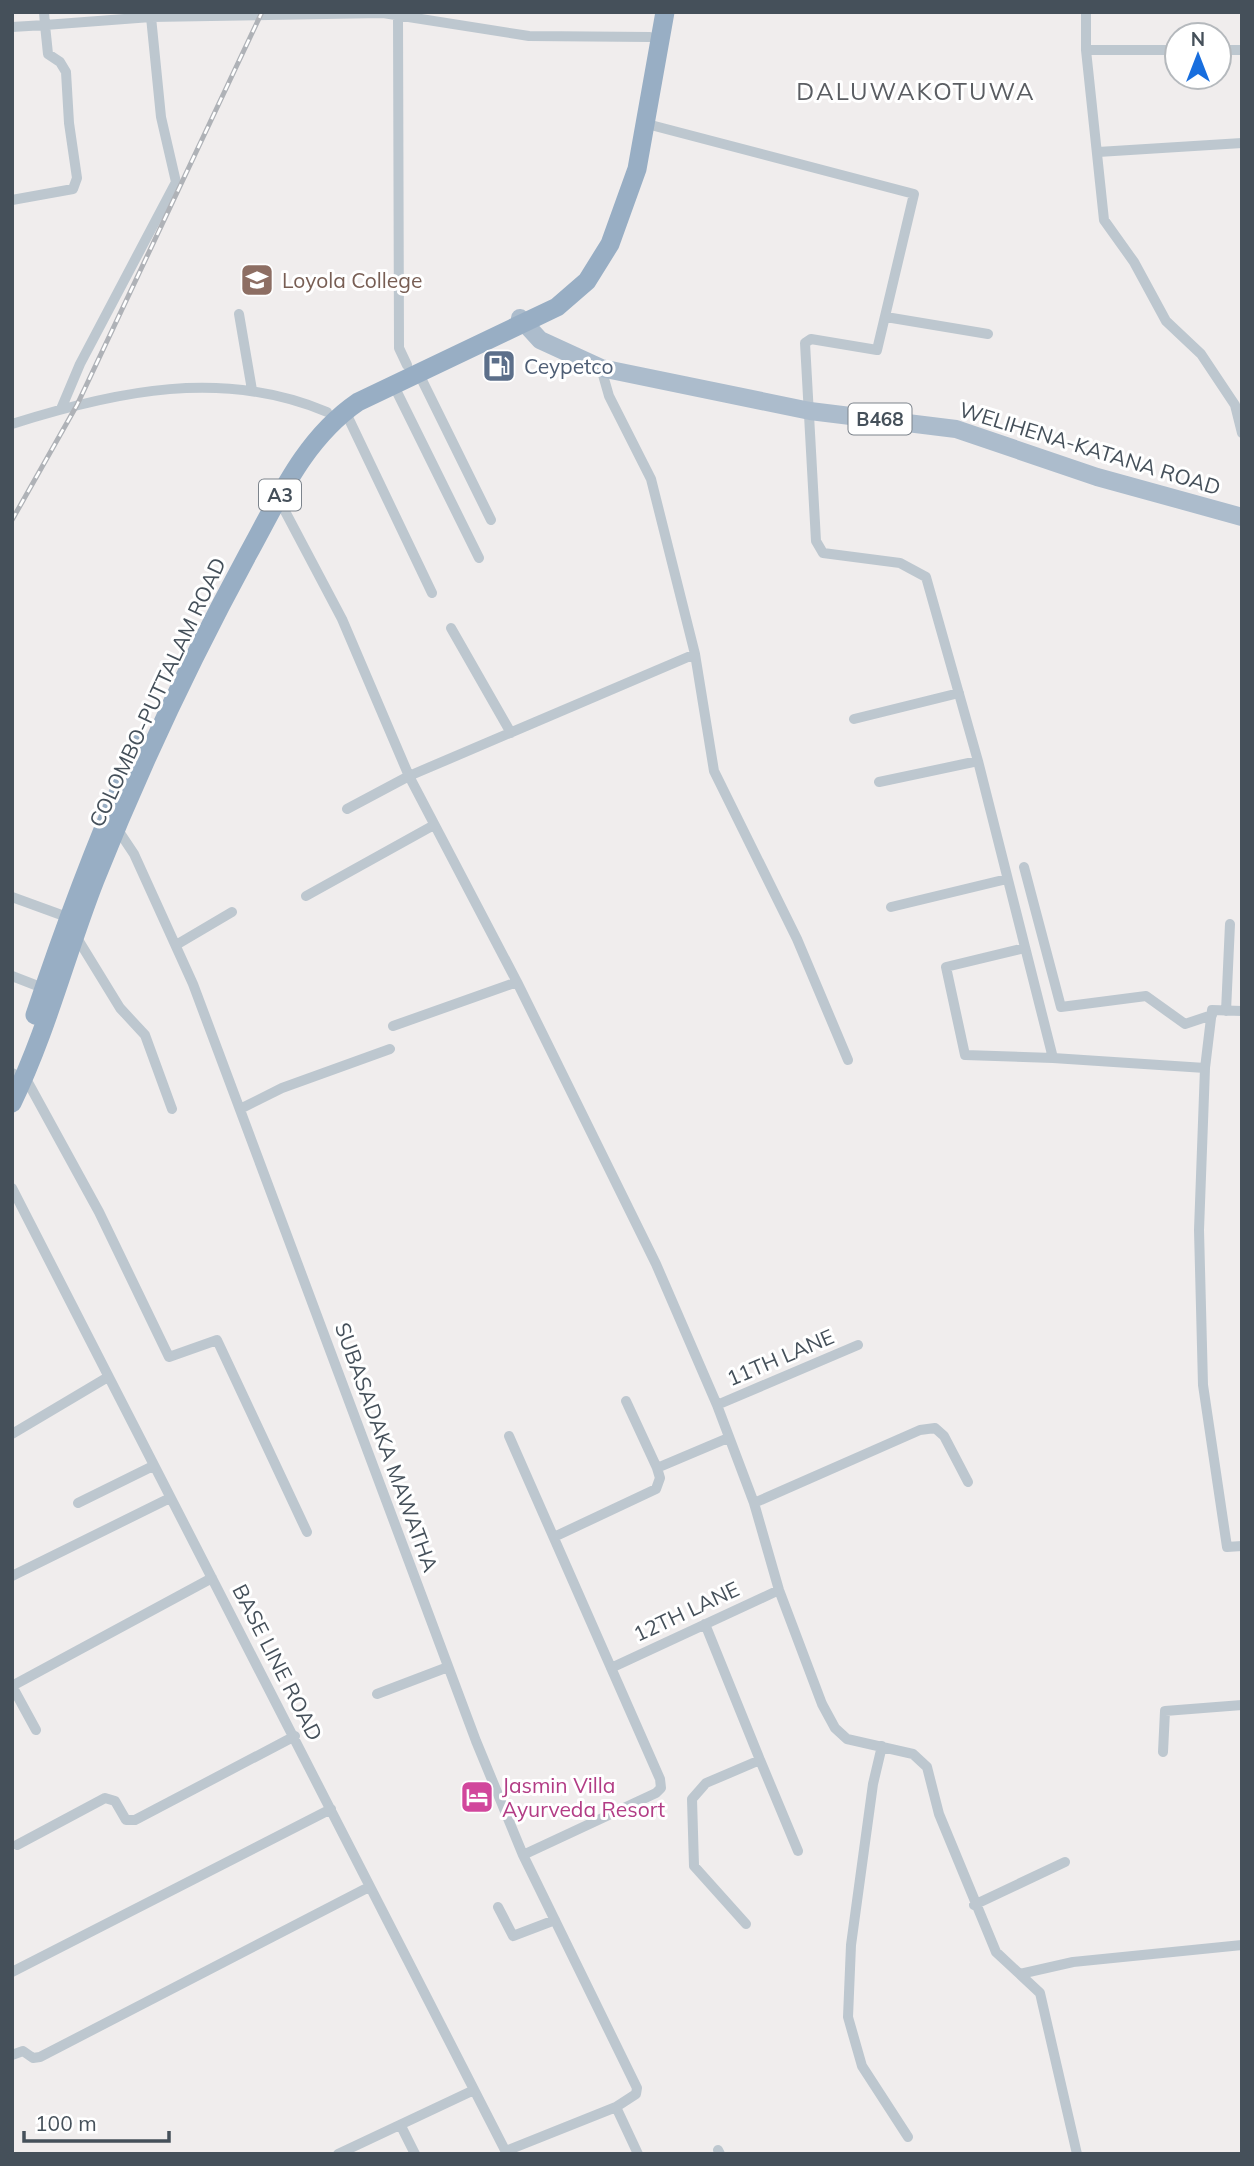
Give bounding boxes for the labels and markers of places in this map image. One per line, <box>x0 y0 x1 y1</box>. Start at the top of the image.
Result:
school or university icon: Loyola College <box>238 261 276 299</box>
place label: Loyola College <box>282 267 422 293</box>
fuel station icon: Ceypetco <box>480 347 518 385</box>
place label: Ceypetco <box>524 353 614 379</box>
place label: Jasmin Villa Ayurveda Resort <box>502 1772 665 1822</box>
hotel icon: Jasmin Villa Ayurveda Resort <box>458 1778 496 1816</box>

